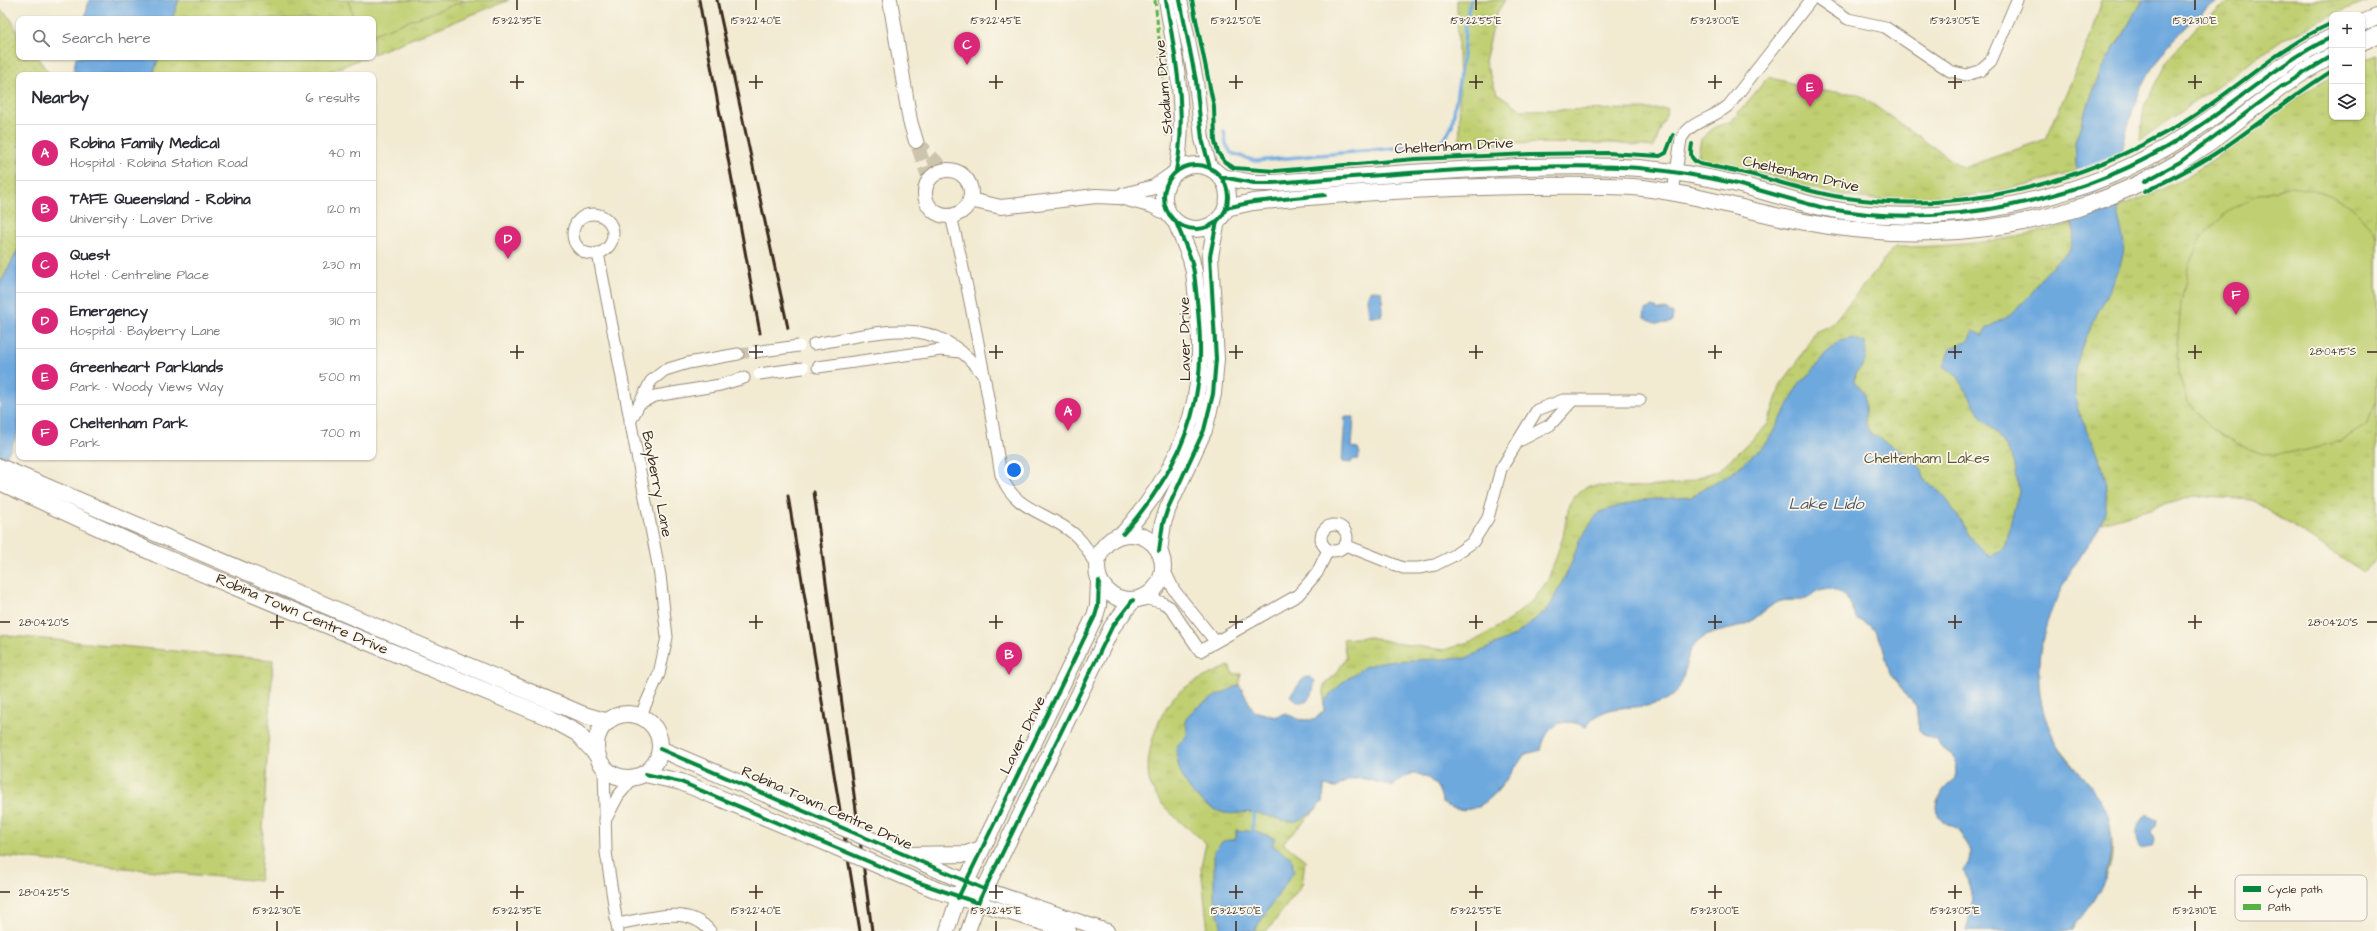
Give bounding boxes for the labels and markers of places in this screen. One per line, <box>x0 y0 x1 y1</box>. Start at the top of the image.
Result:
pin: C <box>954 32 980 65</box>
pin: E <box>1797 74 1823 107</box>
pin: D <box>495 226 521 259</box>
pin: F <box>2223 282 2249 315</box>
pin: A <box>1055 398 1081 431</box>
pin: B <box>996 642 1022 675</box>

